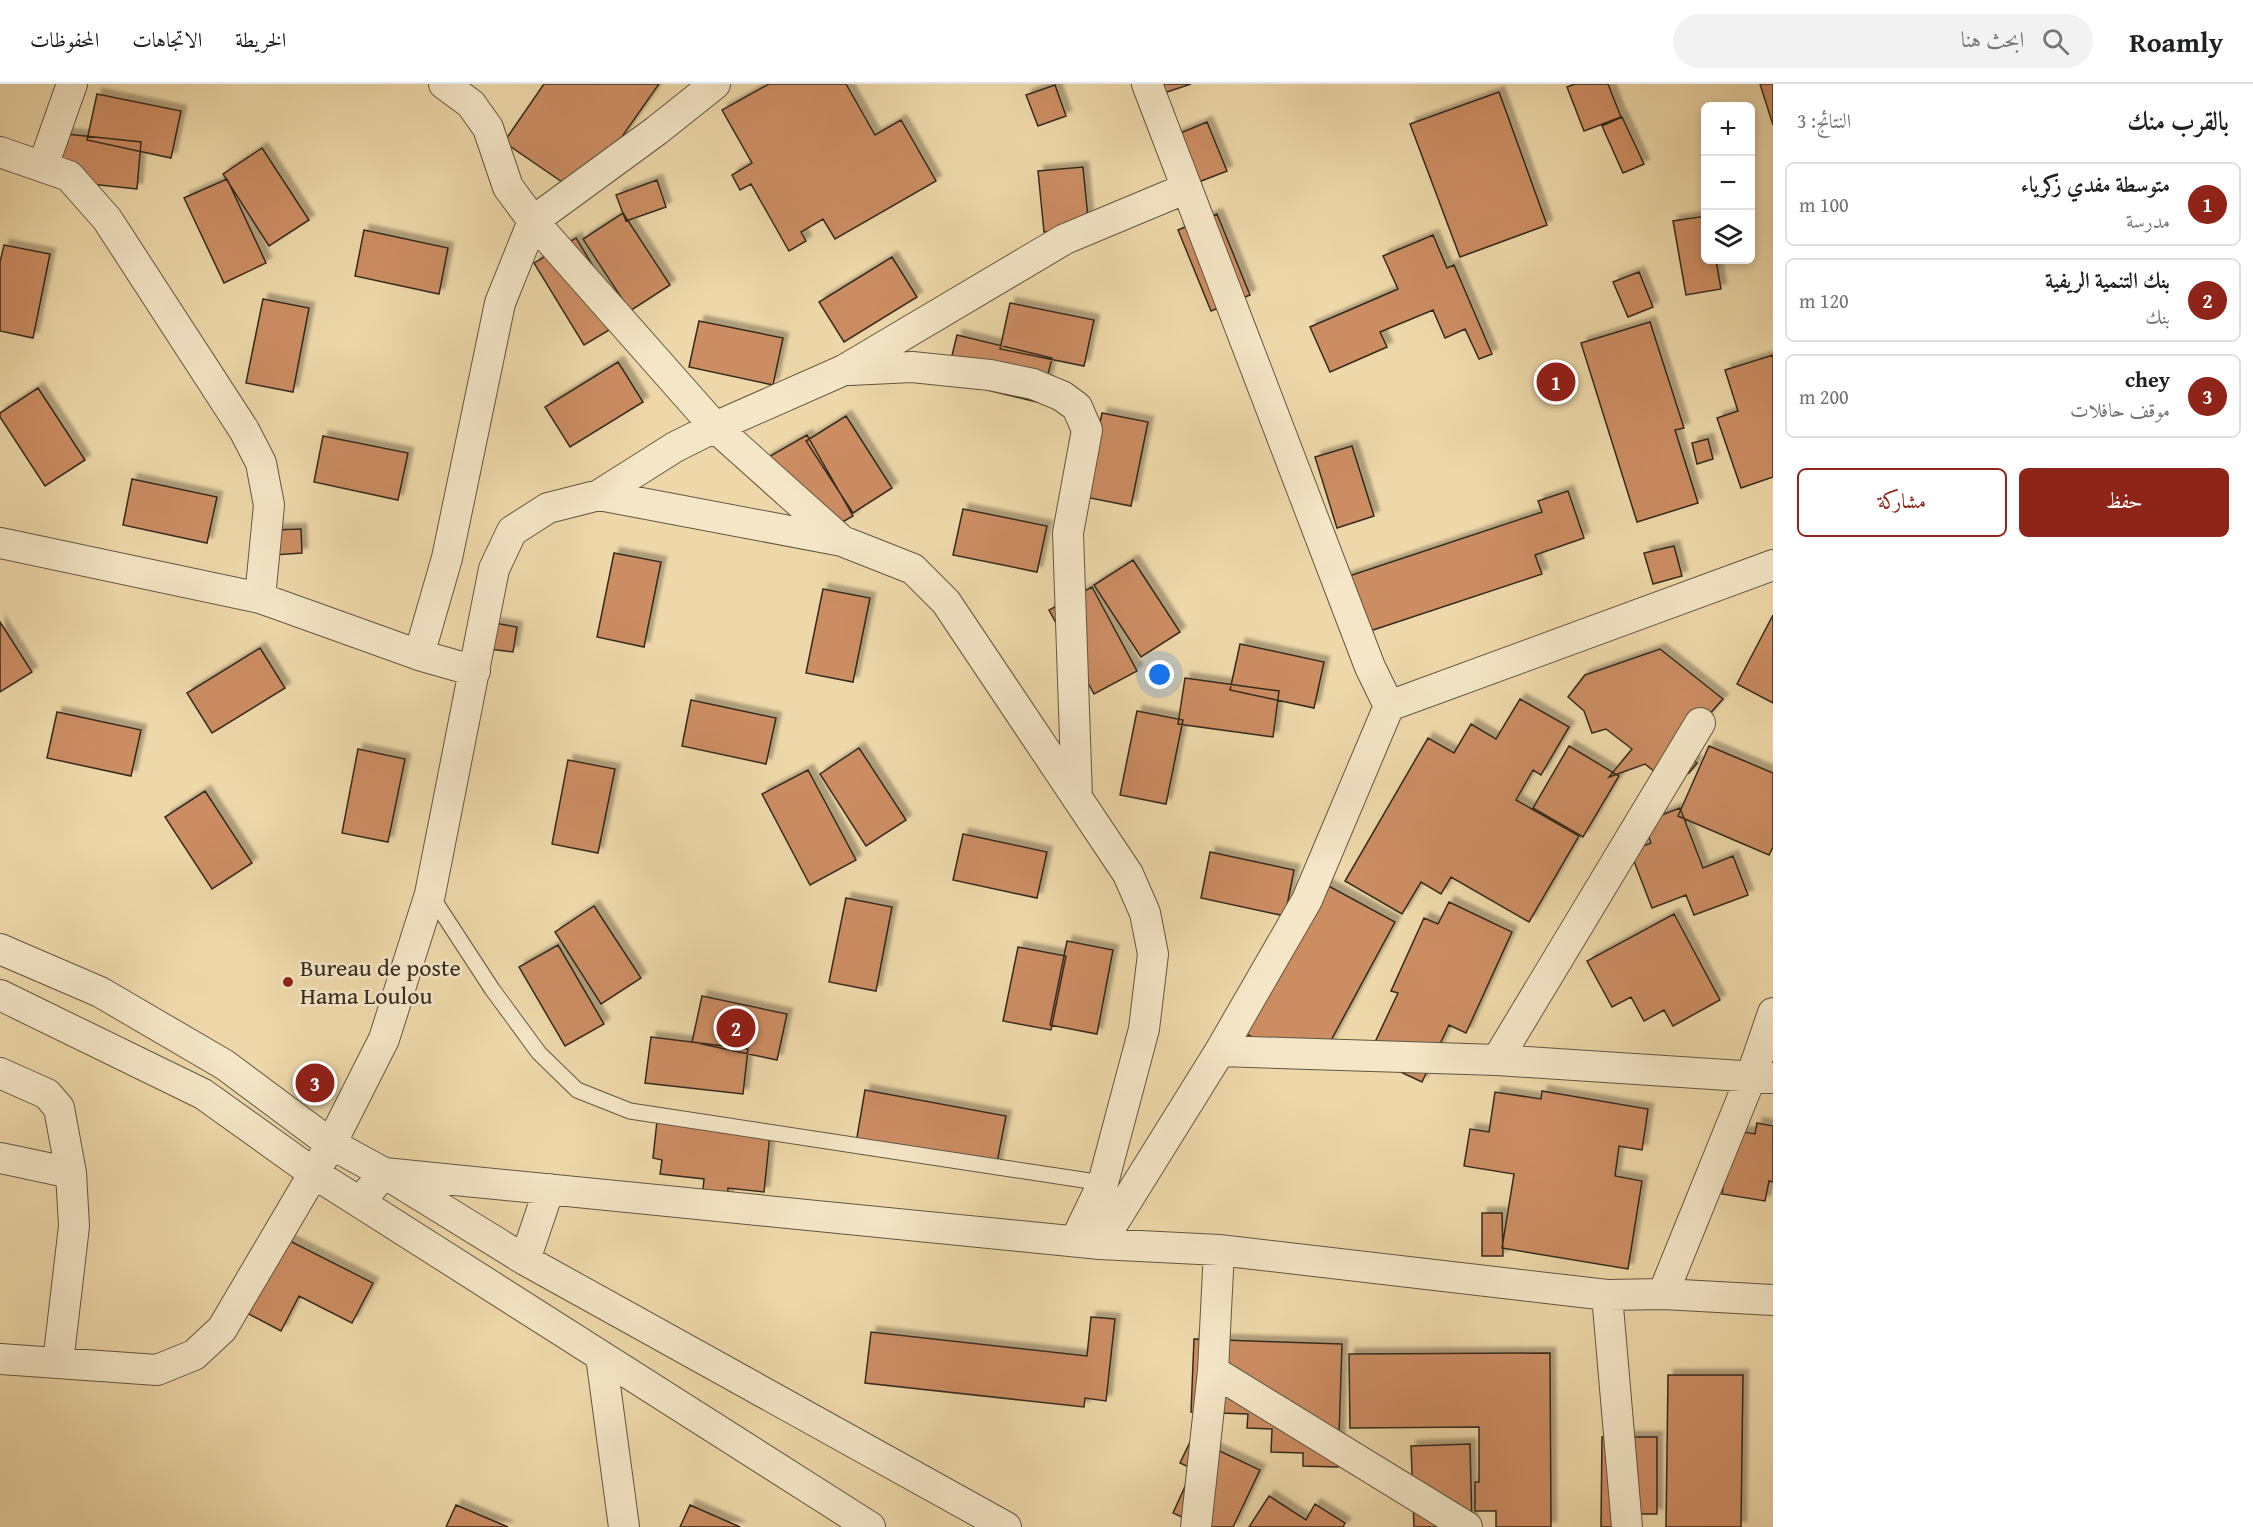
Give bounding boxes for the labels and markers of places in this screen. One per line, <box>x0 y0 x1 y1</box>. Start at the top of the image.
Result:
pin: 1 <box>1536 360 1576 404</box>
place label: Bureau de poste Hama Loulou <box>300 950 461 1013</box>
marker: Bureau de poste Hama Loulou <box>281 975 295 989</box>
pin: 2 <box>716 1006 756 1050</box>
pin: 3 <box>296 1060 334 1106</box>

